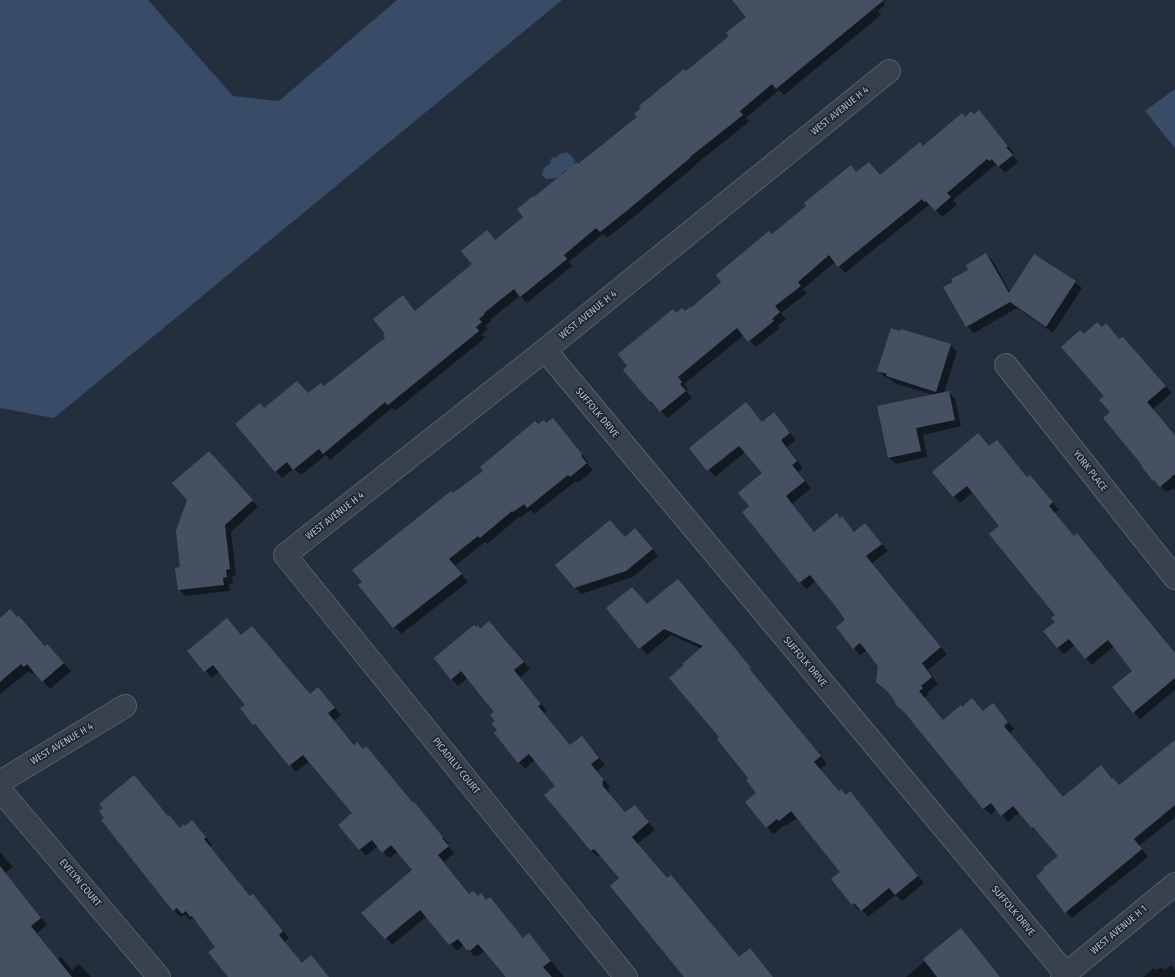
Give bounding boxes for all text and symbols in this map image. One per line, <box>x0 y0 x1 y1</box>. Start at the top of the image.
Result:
street label: WEST AVENUE H 4 <box>809 84 871 138</box>
street label: WEST AVENUE H 4 <box>557 288 619 342</box>
street label: SUFFOLK DRIVE <box>573 386 621 440</box>
street label: YORK PLACE <box>1070 448 1110 494</box>
street label: WEST AVENUE H 4 <box>303 489 367 543</box>
street label: SUFFOLK DRIVE <box>781 635 829 689</box>
street label: WEST AVENUE H 4 <box>29 721 95 767</box>
street label: PICADILLY COURT <box>430 735 482 797</box>
street label: EVELYN COURT <box>57 857 103 909</box>
street label: SUFFOLK DRIVE <box>989 884 1037 938</box>
street label: WEST AVENUE H 1 <box>1088 903 1150 957</box>

